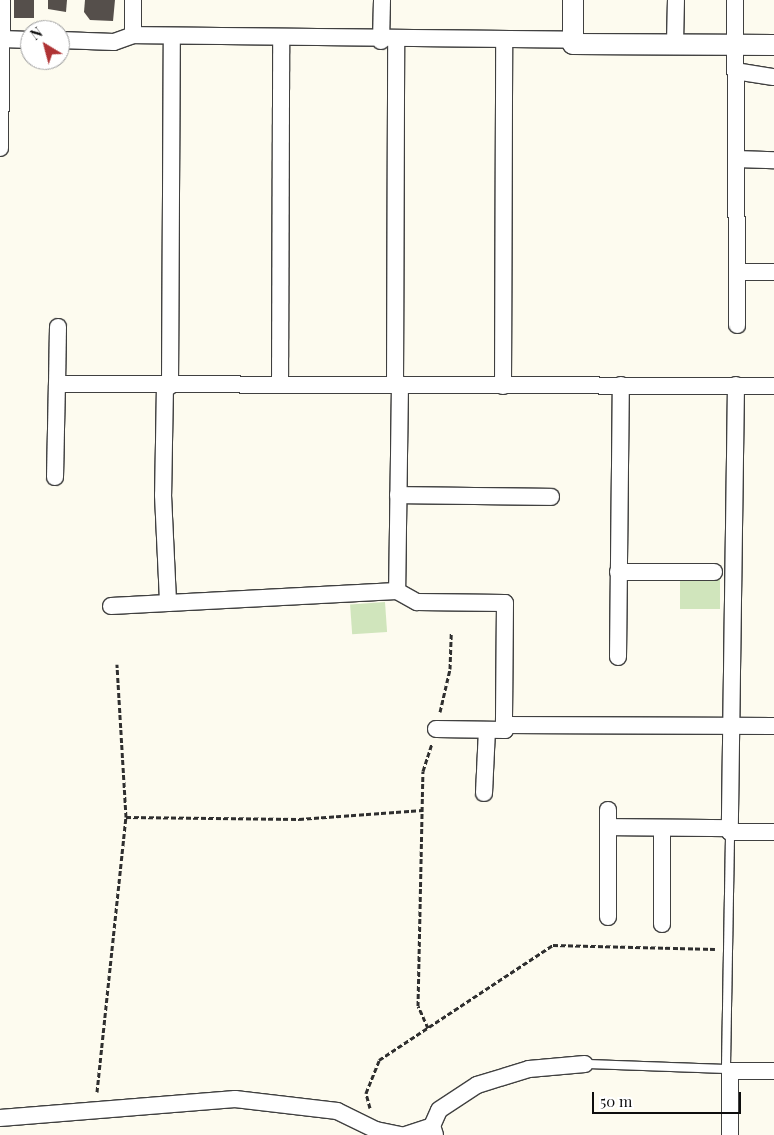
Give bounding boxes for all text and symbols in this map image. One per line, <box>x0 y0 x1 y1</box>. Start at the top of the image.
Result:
north arrow <box>20 20 70 70</box>
text: N <box>27 23 46 44</box>
scale bar <box>594 1082 743 1114</box>
text: 50 m <box>600 1091 632 1111</box>

